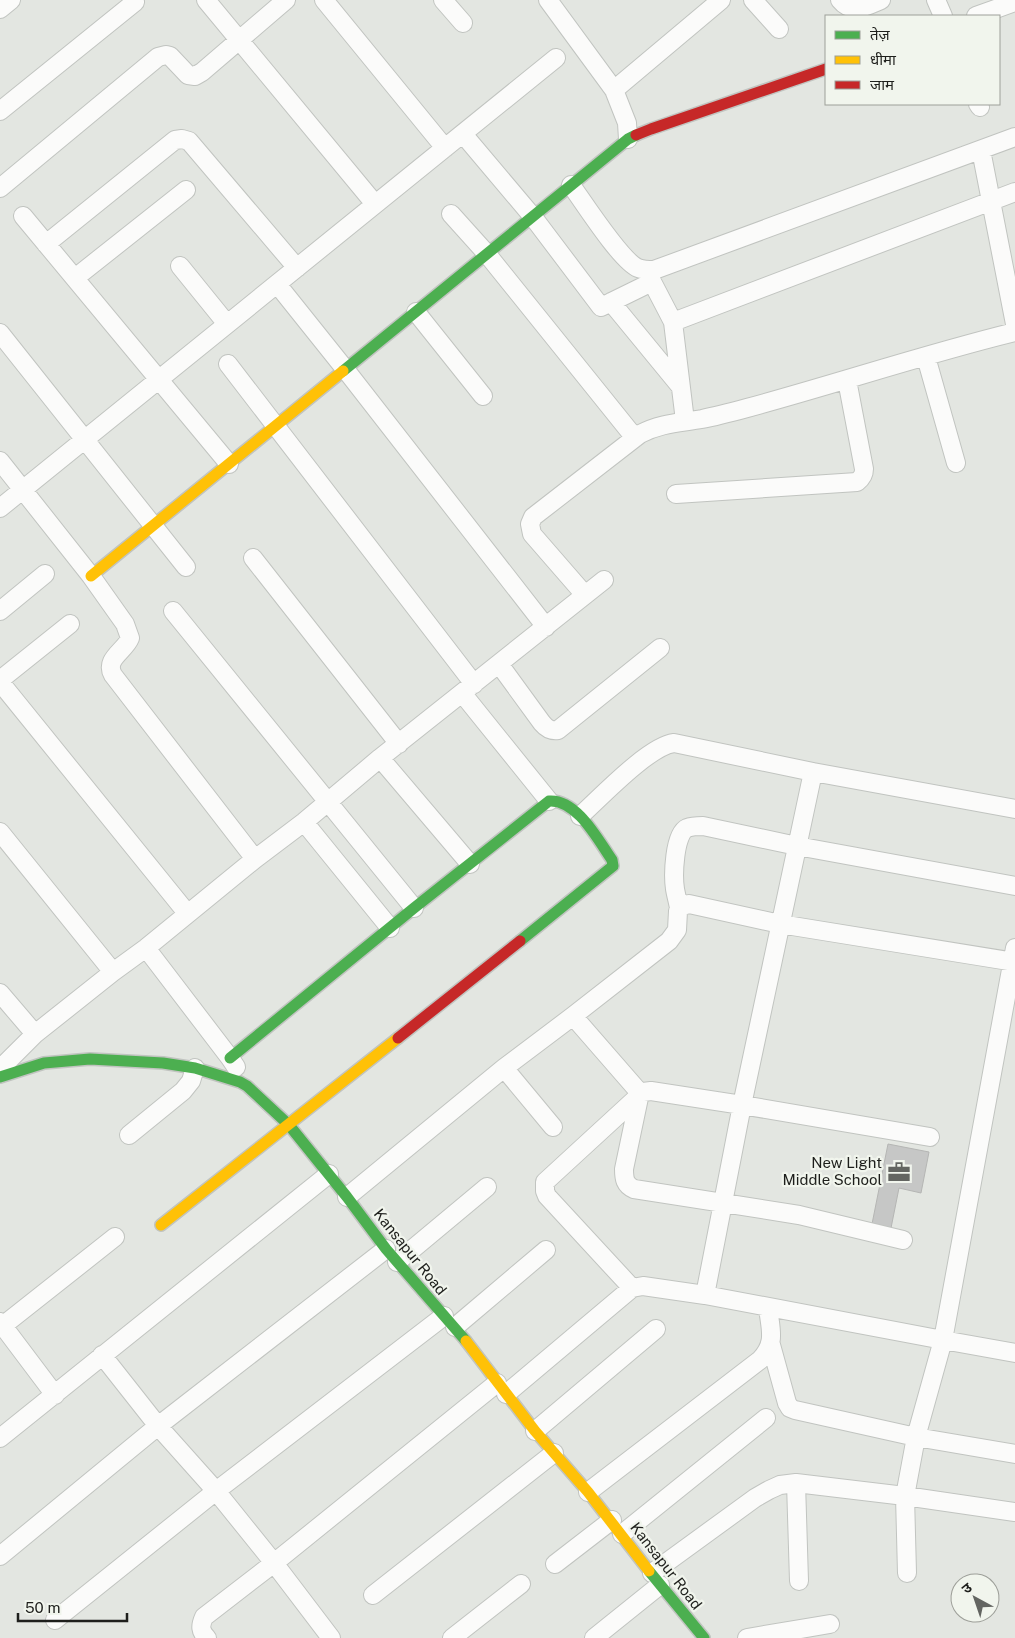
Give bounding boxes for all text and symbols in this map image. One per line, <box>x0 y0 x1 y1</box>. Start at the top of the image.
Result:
legend <box>825 15 1000 105</box>
text: तेज़ <box>870 26 891 43</box>
text: धीमा <box>870 51 897 68</box>
text: जाम <box>870 76 895 93</box>
place label: New Light Middle School <box>783 1154 882 1188</box>
office icon: New Light Middle School <box>886 1159 912 1185</box>
street label: Kansapur Road <box>371 1205 450 1298</box>
street label: Kansapur Road <box>627 1519 706 1613</box>
north arrow <box>950 1573 1000 1623</box>
text: उ <box>958 1579 976 1597</box>
scale bar <box>18 1590 126 1622</box>
text: 50 m <box>25 1599 60 1616</box>

